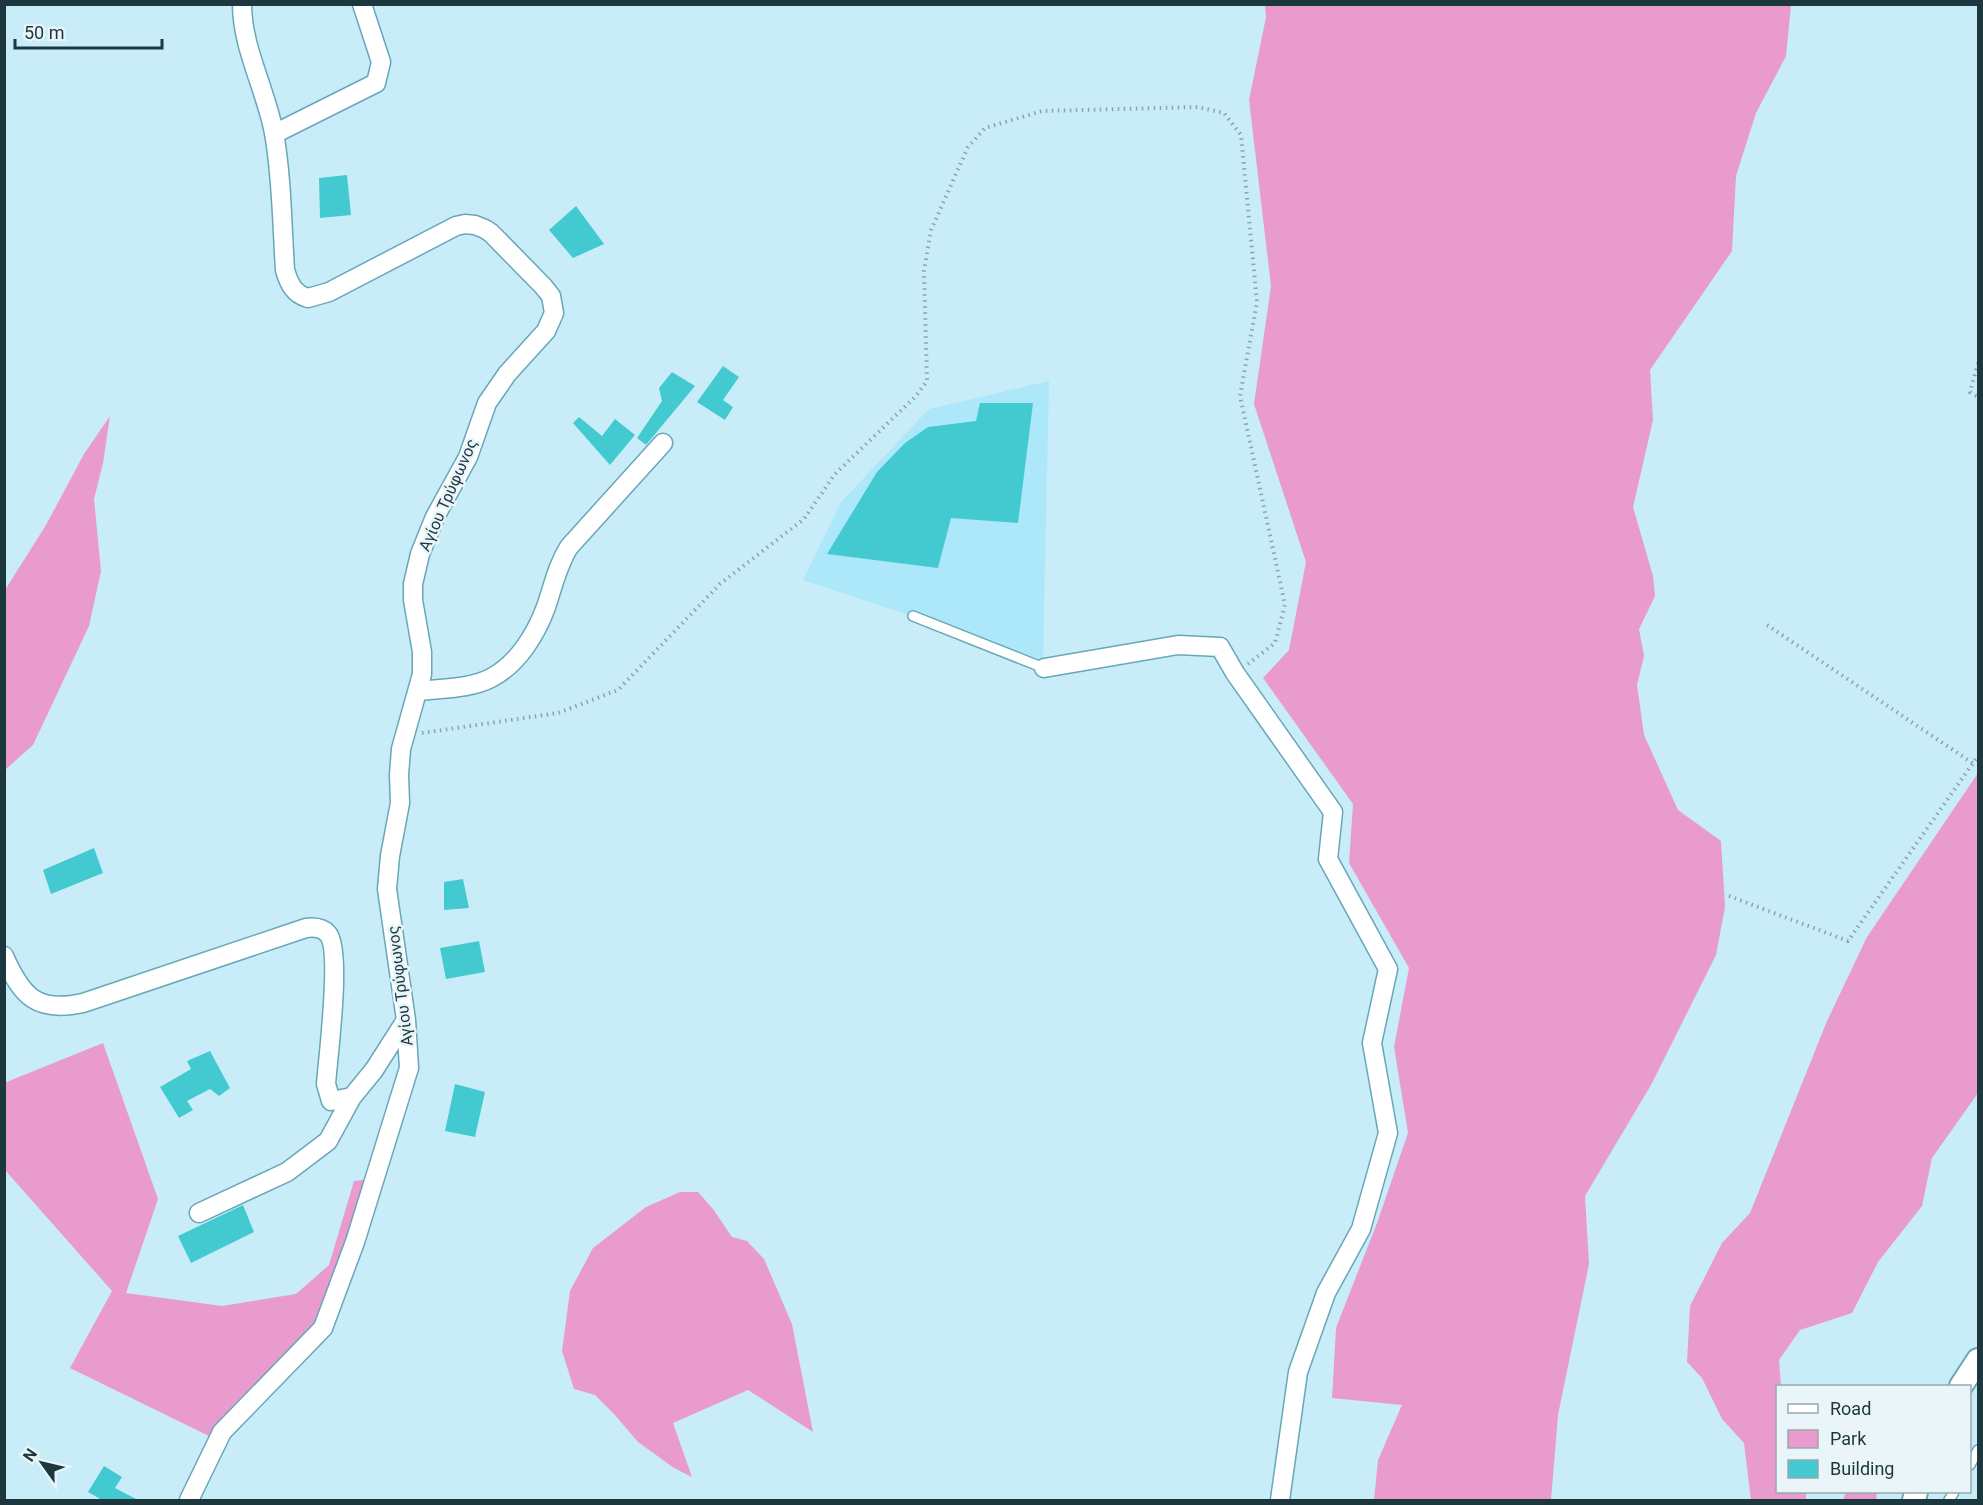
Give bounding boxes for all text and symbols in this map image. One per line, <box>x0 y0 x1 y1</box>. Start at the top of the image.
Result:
scale bar <box>15 12 162 50</box>
text: 50 m <box>24 22 64 43</box>
street label: Αγίου Τρύφωνος <box>415 436 481 554</box>
street label: Αγίου Τρύφωνος <box>383 925 417 1047</box>
legend <box>1776 1385 1971 1493</box>
text: Road <box>1830 1398 1871 1419</box>
text: Park <box>1830 1428 1867 1449</box>
north arrow <box>12 1433 72 1493</box>
text: N <box>19 1445 41 1465</box>
text: Building <box>1830 1458 1894 1479</box>

